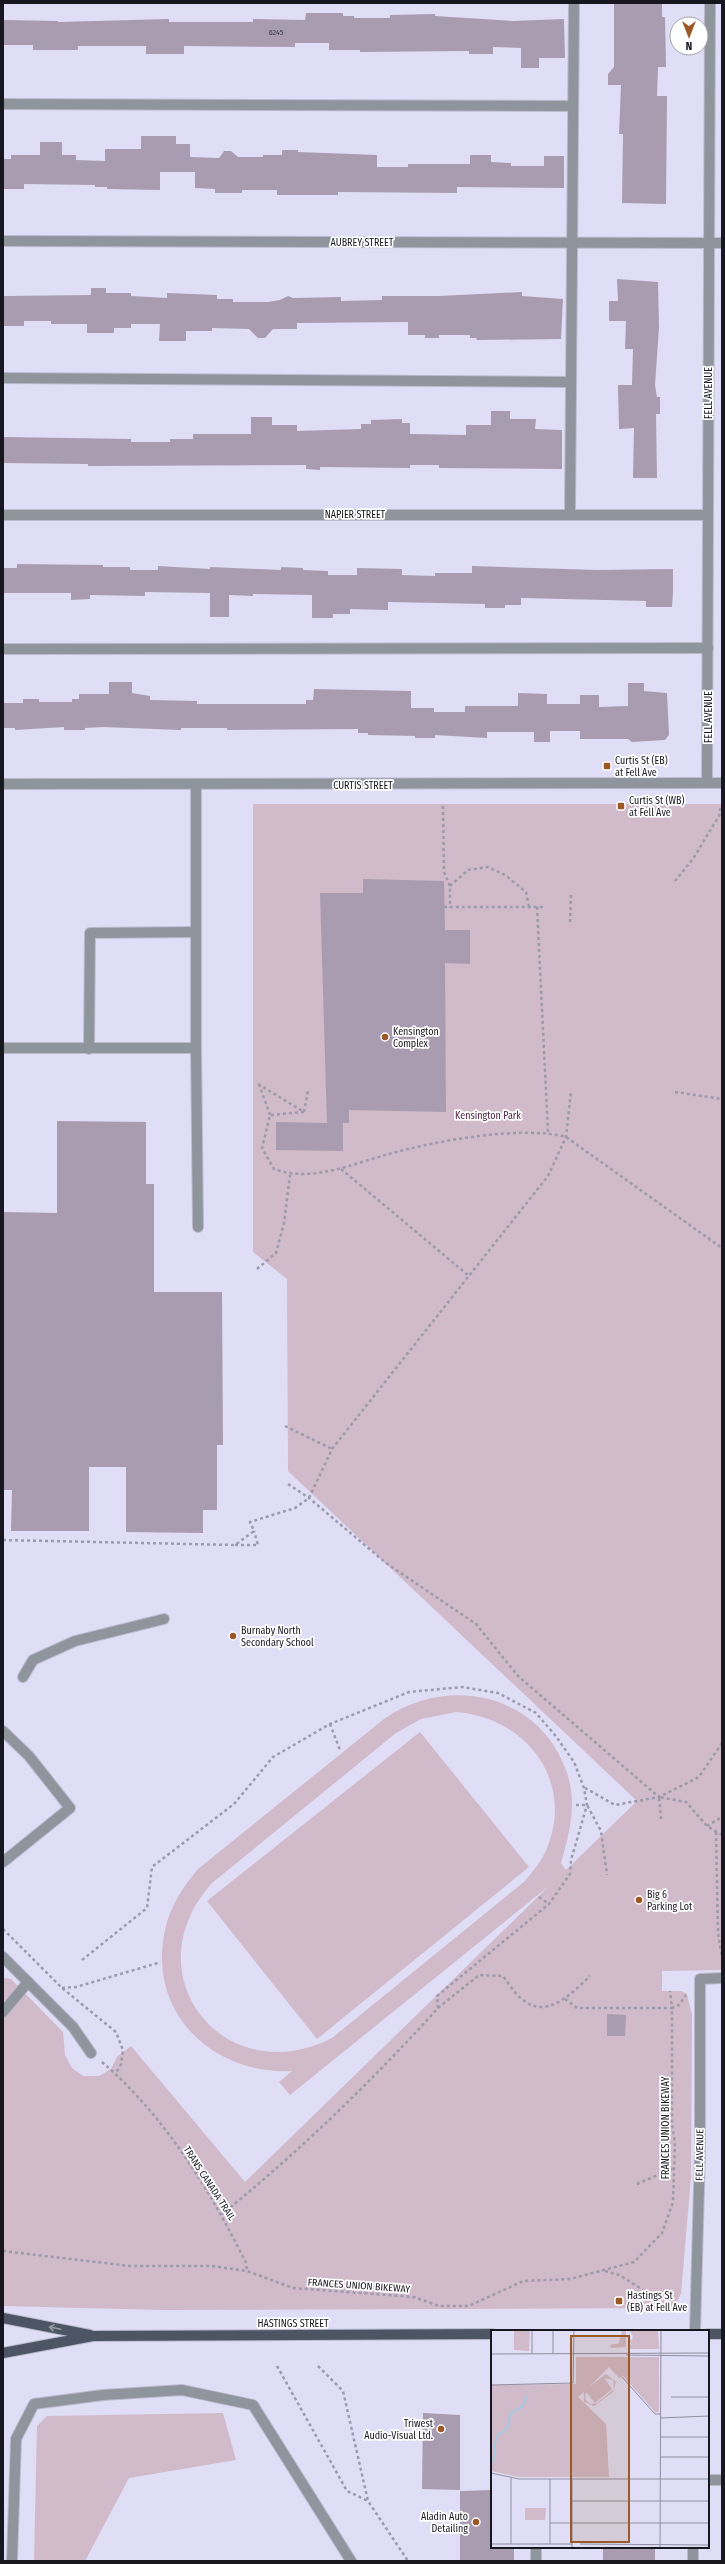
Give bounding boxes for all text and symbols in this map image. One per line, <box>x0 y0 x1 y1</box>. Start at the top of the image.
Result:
north arrow <box>669 16 709 56</box>
house number: 6245 <box>269 28 284 37</box>
text: N <box>686 39 692 52</box>
street label: AUBREY STREET <box>331 237 394 249</box>
street label: FELL AVENUE <box>703 367 715 419</box>
street label: NAPIER STREET <box>325 509 386 521</box>
street label: FELL AVENUE <box>703 691 715 743</box>
place label: Curtis St (EB) at Fell Ave <box>615 754 668 779</box>
marker: Curtis St (EB) at Fell Ave <box>602 761 612 771</box>
street label: CURTIS STREET <box>333 780 393 792</box>
place label: Curtis St (WB) at Fell Ave <box>629 794 685 819</box>
marker: Curtis St (WB) at Fell Ave <box>616 801 626 811</box>
place label: Kensington Complex <box>393 1026 439 1050</box>
marker: Kensington Complex <box>380 1032 390 1042</box>
park label: Kensington Park <box>455 1110 521 1122</box>
place label: Burnaby North Secondary School <box>241 1625 314 1649</box>
marker: Burnaby North Secondary School <box>228 1631 238 1641</box>
place label: Big 6 Parking Lot <box>647 1889 693 1913</box>
marker: Big 6 Parking Lot <box>634 1895 644 1905</box>
street label: FRANCES UNION BIKEWAY <box>660 2077 672 2179</box>
street label: FELL AVENUE <box>694 2129 706 2181</box>
street label: TRANS CANADA TRAIL <box>181 2144 238 2223</box>
street label: FRANCES UNION BIKEWAY <box>307 2276 411 2296</box>
place label: Hastings St (EB) at Fell Ave <box>627 2290 687 2314</box>
marker: Hastings St (EB) at Fell Ave <box>614 2296 624 2306</box>
street label: HASTINGS STREET <box>257 2318 329 2330</box>
one-way arrow <box>49 2324 62 2332</box>
inset map <box>491 2330 709 2548</box>
place label: Triwest Audio-Visual Ltd. <box>364 2418 434 2442</box>
marker: Triwest Audio-Visual Ltd. <box>436 2424 446 2434</box>
place label: Aladin Auto Detailing <box>421 2511 468 2535</box>
marker: Aladin Auto Detailing <box>471 2517 481 2527</box>

